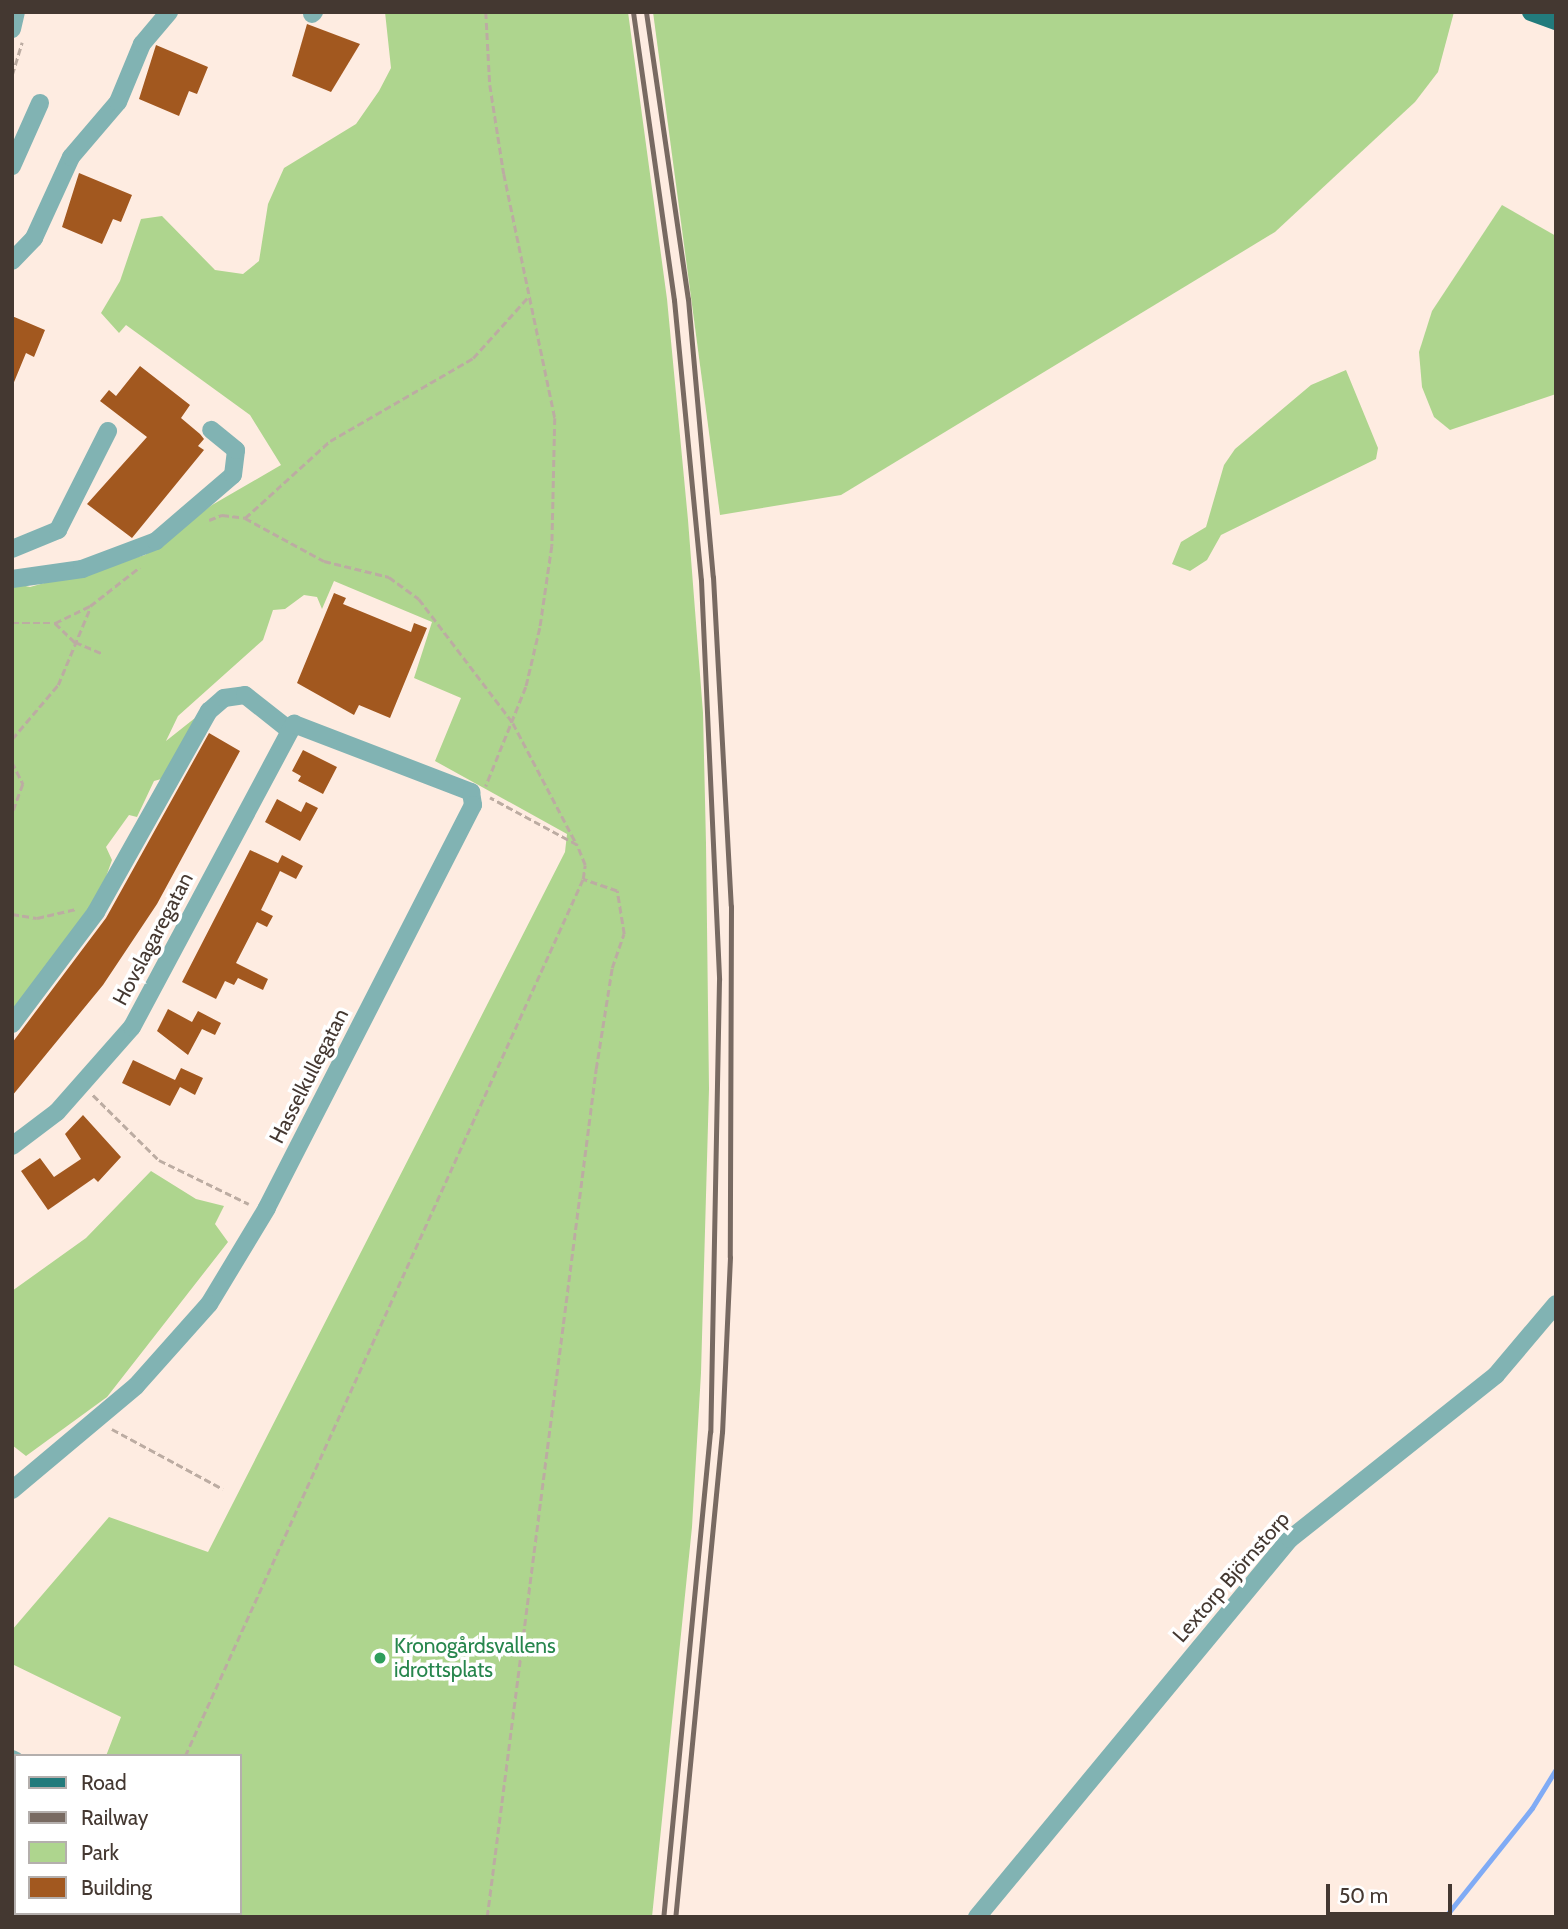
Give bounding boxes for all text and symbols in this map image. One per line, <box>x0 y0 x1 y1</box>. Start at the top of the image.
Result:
street label: Hovslagaregatan <box>107 868 199 1010</box>
street label: Hasselkullegatan <box>264 1004 354 1148</box>
street label: Lextorp Björnstorp <box>1167 1507 1295 1647</box>
place label: Kronogårdsvallens idrottsplats <box>394 1633 556 1683</box>
marker: Kronogårdsvallens idrottsplats <box>372 1650 388 1666</box>
legend <box>14 1754 242 1915</box>
text: Road <box>81 1770 127 1795</box>
text: Railway <box>81 1805 148 1830</box>
text: Park <box>81 1840 119 1865</box>
scale bar <box>1330 1870 1456 1914</box>
text: Building <box>81 1875 152 1900</box>
text: 50 m <box>1339 1883 1388 1908</box>

